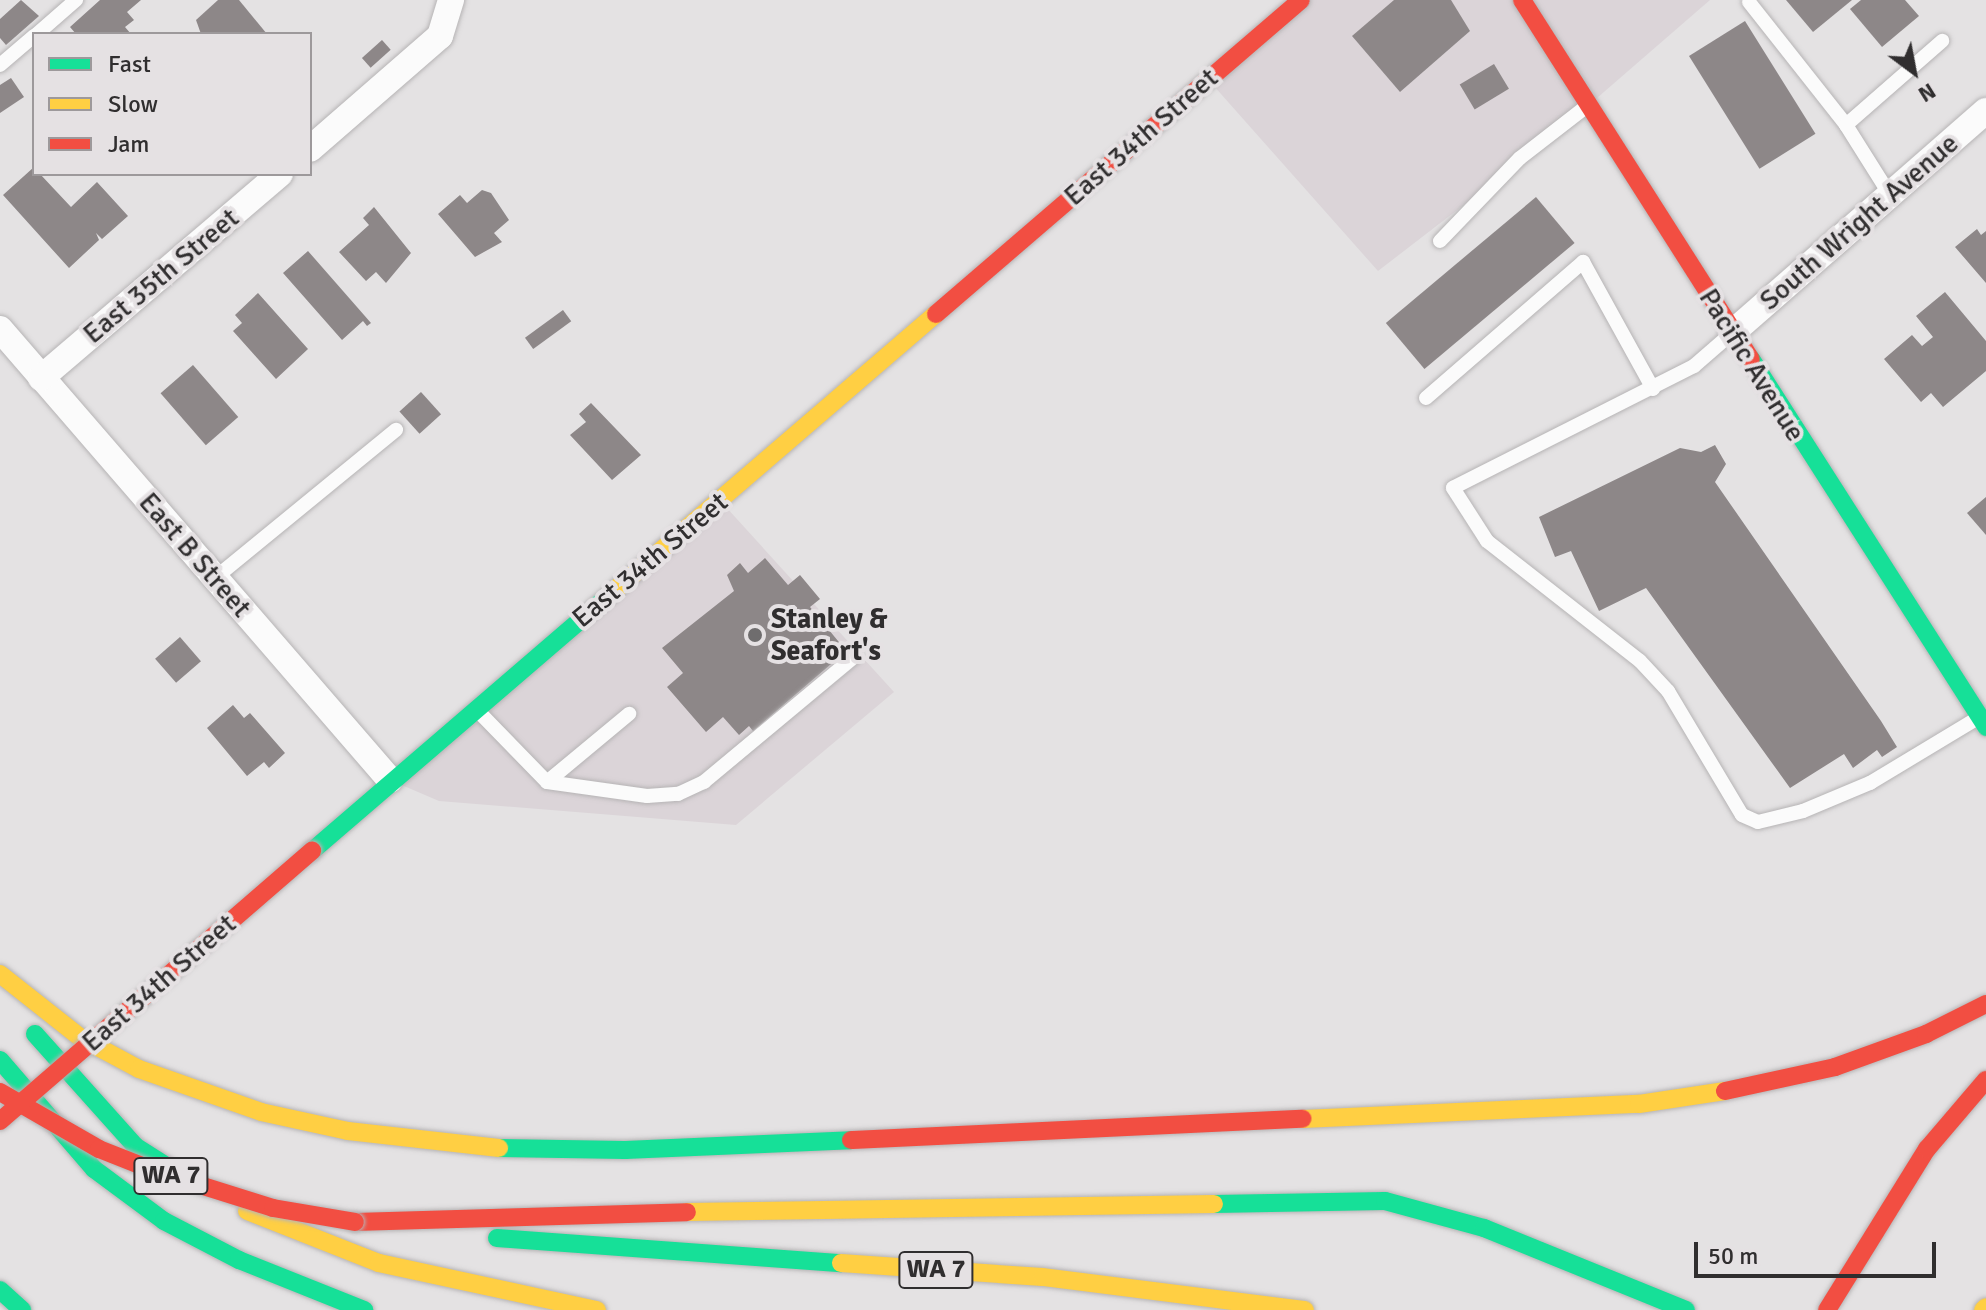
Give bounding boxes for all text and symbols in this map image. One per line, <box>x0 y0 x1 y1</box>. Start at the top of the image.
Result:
legend <box>32 32 312 176</box>
north arrow <box>1874 32 1954 112</box>
text: Fast <box>108 49 151 79</box>
street label: East 34th Street <box>1057 61 1225 213</box>
text: N <box>1913 77 1941 108</box>
text: Slow <box>108 89 158 119</box>
street label: South Wright Avenue <box>1753 127 1965 317</box>
text: Jam <box>108 129 149 159</box>
street label: East 35th Street <box>76 201 246 351</box>
street label: Pacific Avenue <box>1692 283 1812 447</box>
street label: East 34th Street <box>565 485 735 635</box>
street label: East B Street <box>132 486 258 624</box>
place label: Stanley & Seafort's <box>771 602 887 668</box>
marker: Stanley & Seafort's <box>746 626 764 644</box>
street label: East 34th Street <box>75 907 243 1059</box>
road number: WA 7 <box>133 1154 209 1198</box>
scale bar <box>1698 1226 1940 1276</box>
text: 50 m <box>1708 1241 1758 1271</box>
road number: WA 7 <box>898 1248 974 1292</box>

